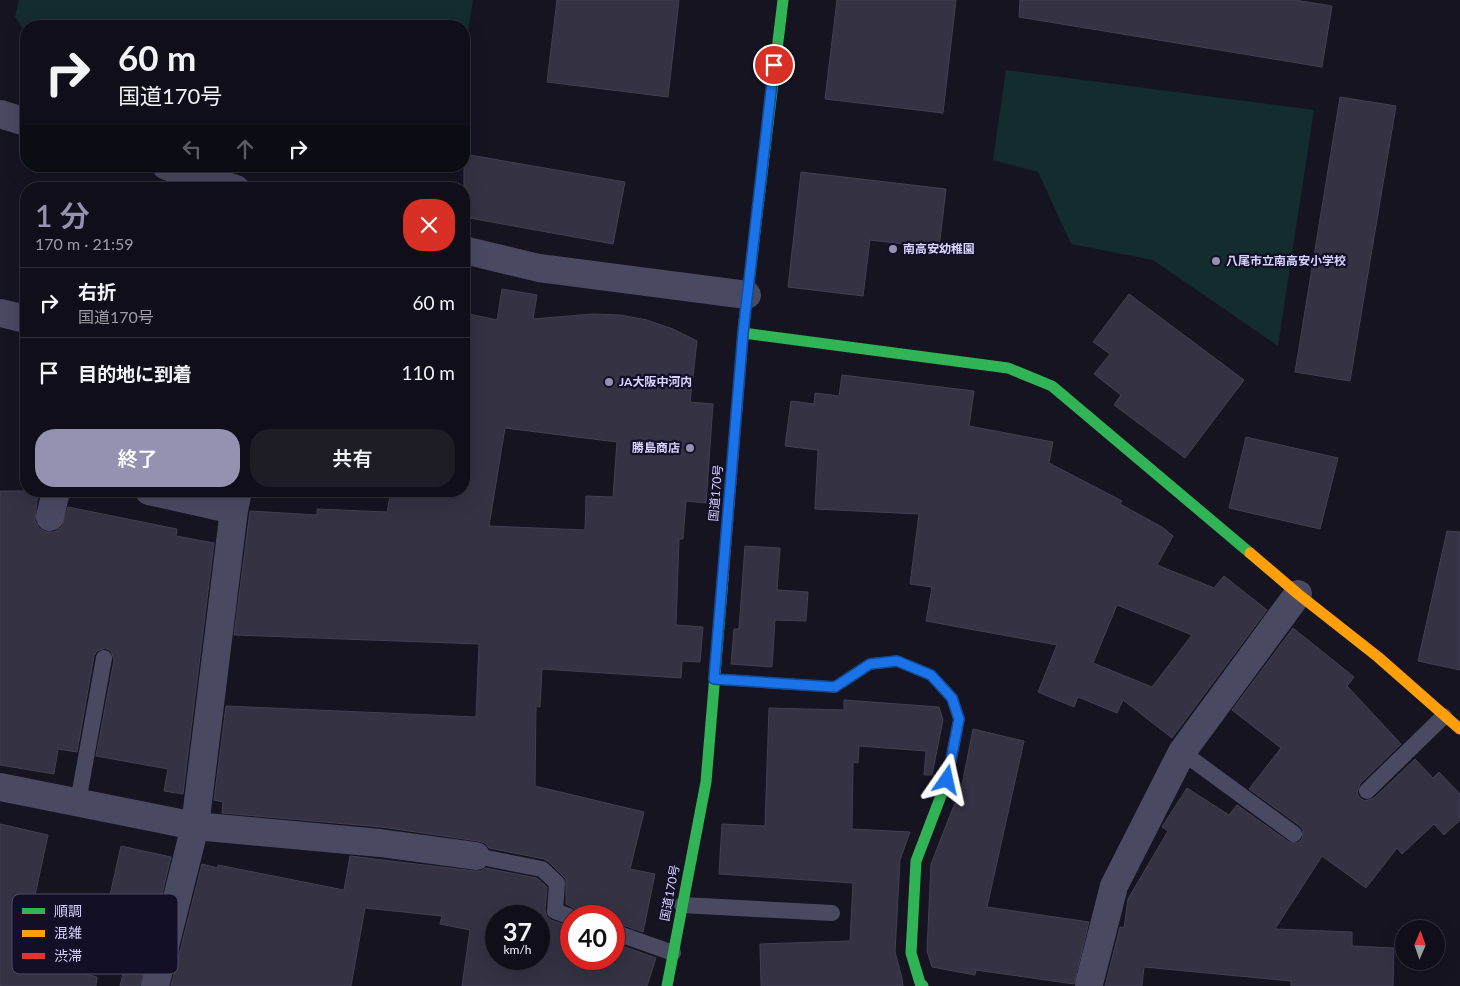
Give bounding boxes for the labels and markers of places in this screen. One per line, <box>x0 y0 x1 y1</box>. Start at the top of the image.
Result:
pin <box>753 44 795 86</box>
place label: 南高安幼稚園 <box>903 241 975 256</box>
marker: 南高安幼稚園 <box>887 243 899 255</box>
place label: 八尾市立南高安小学校 <box>1226 253 1346 268</box>
marker: 八尾市立南高安小学校 <box>1210 255 1222 267</box>
place label: JA大阪中河内 <box>619 374 692 389</box>
marker: JA大阪中河内 <box>603 376 615 388</box>
place label: 勝島商店 <box>632 440 680 455</box>
marker: 勝島商店 <box>684 442 696 454</box>

